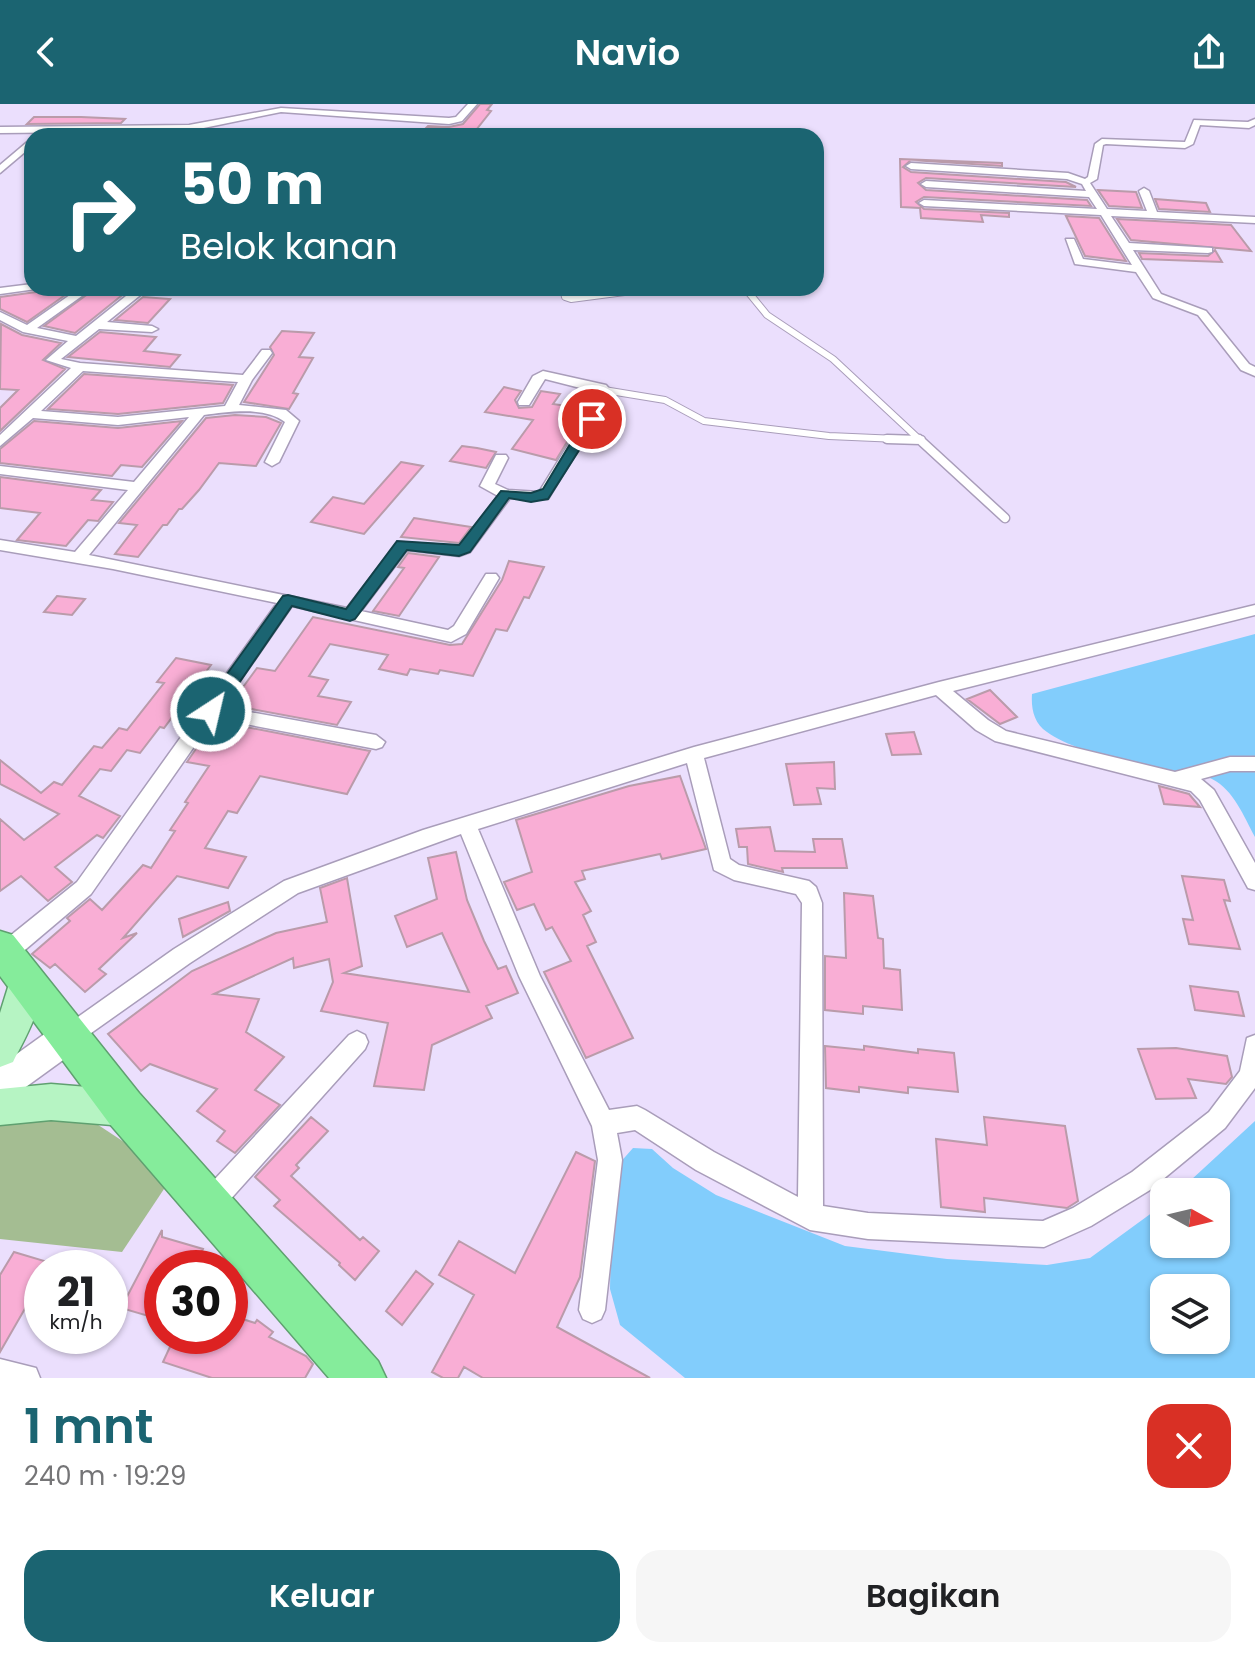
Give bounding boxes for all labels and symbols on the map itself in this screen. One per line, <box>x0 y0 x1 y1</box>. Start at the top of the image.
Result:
pin <box>558 385 626 453</box>
position arrow <box>169 669 253 753</box>
north arrow <box>1150 1178 1230 1258</box>
speed limit sign: 30 <box>144 1250 248 1354</box>

